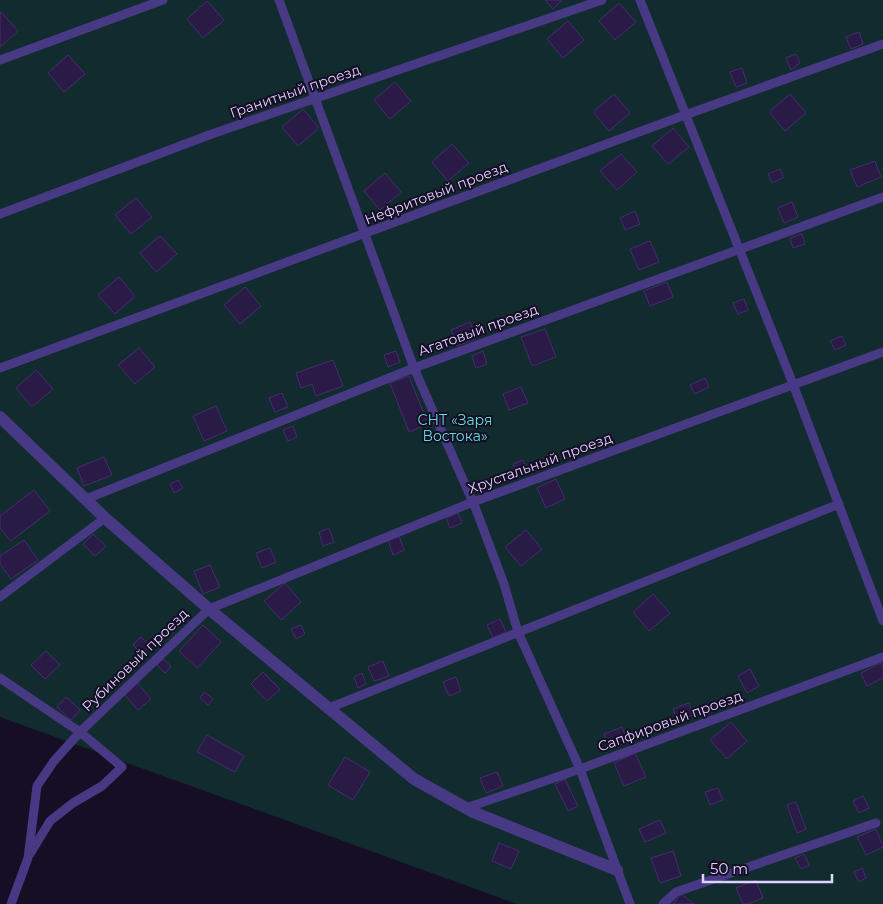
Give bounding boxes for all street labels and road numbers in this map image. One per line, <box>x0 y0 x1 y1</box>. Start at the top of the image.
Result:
street label: Гранитный проезд <box>227 60 363 122</box>
street label: Нефритовый проезд <box>362 157 510 229</box>
street label: Агатовый проезд <box>416 300 540 360</box>
street label: Хрустальный проезд <box>465 429 615 497</box>
street label: Рубиновый проезд <box>78 605 192 715</box>
street label: Сапфировый проезд <box>595 686 745 756</box>

